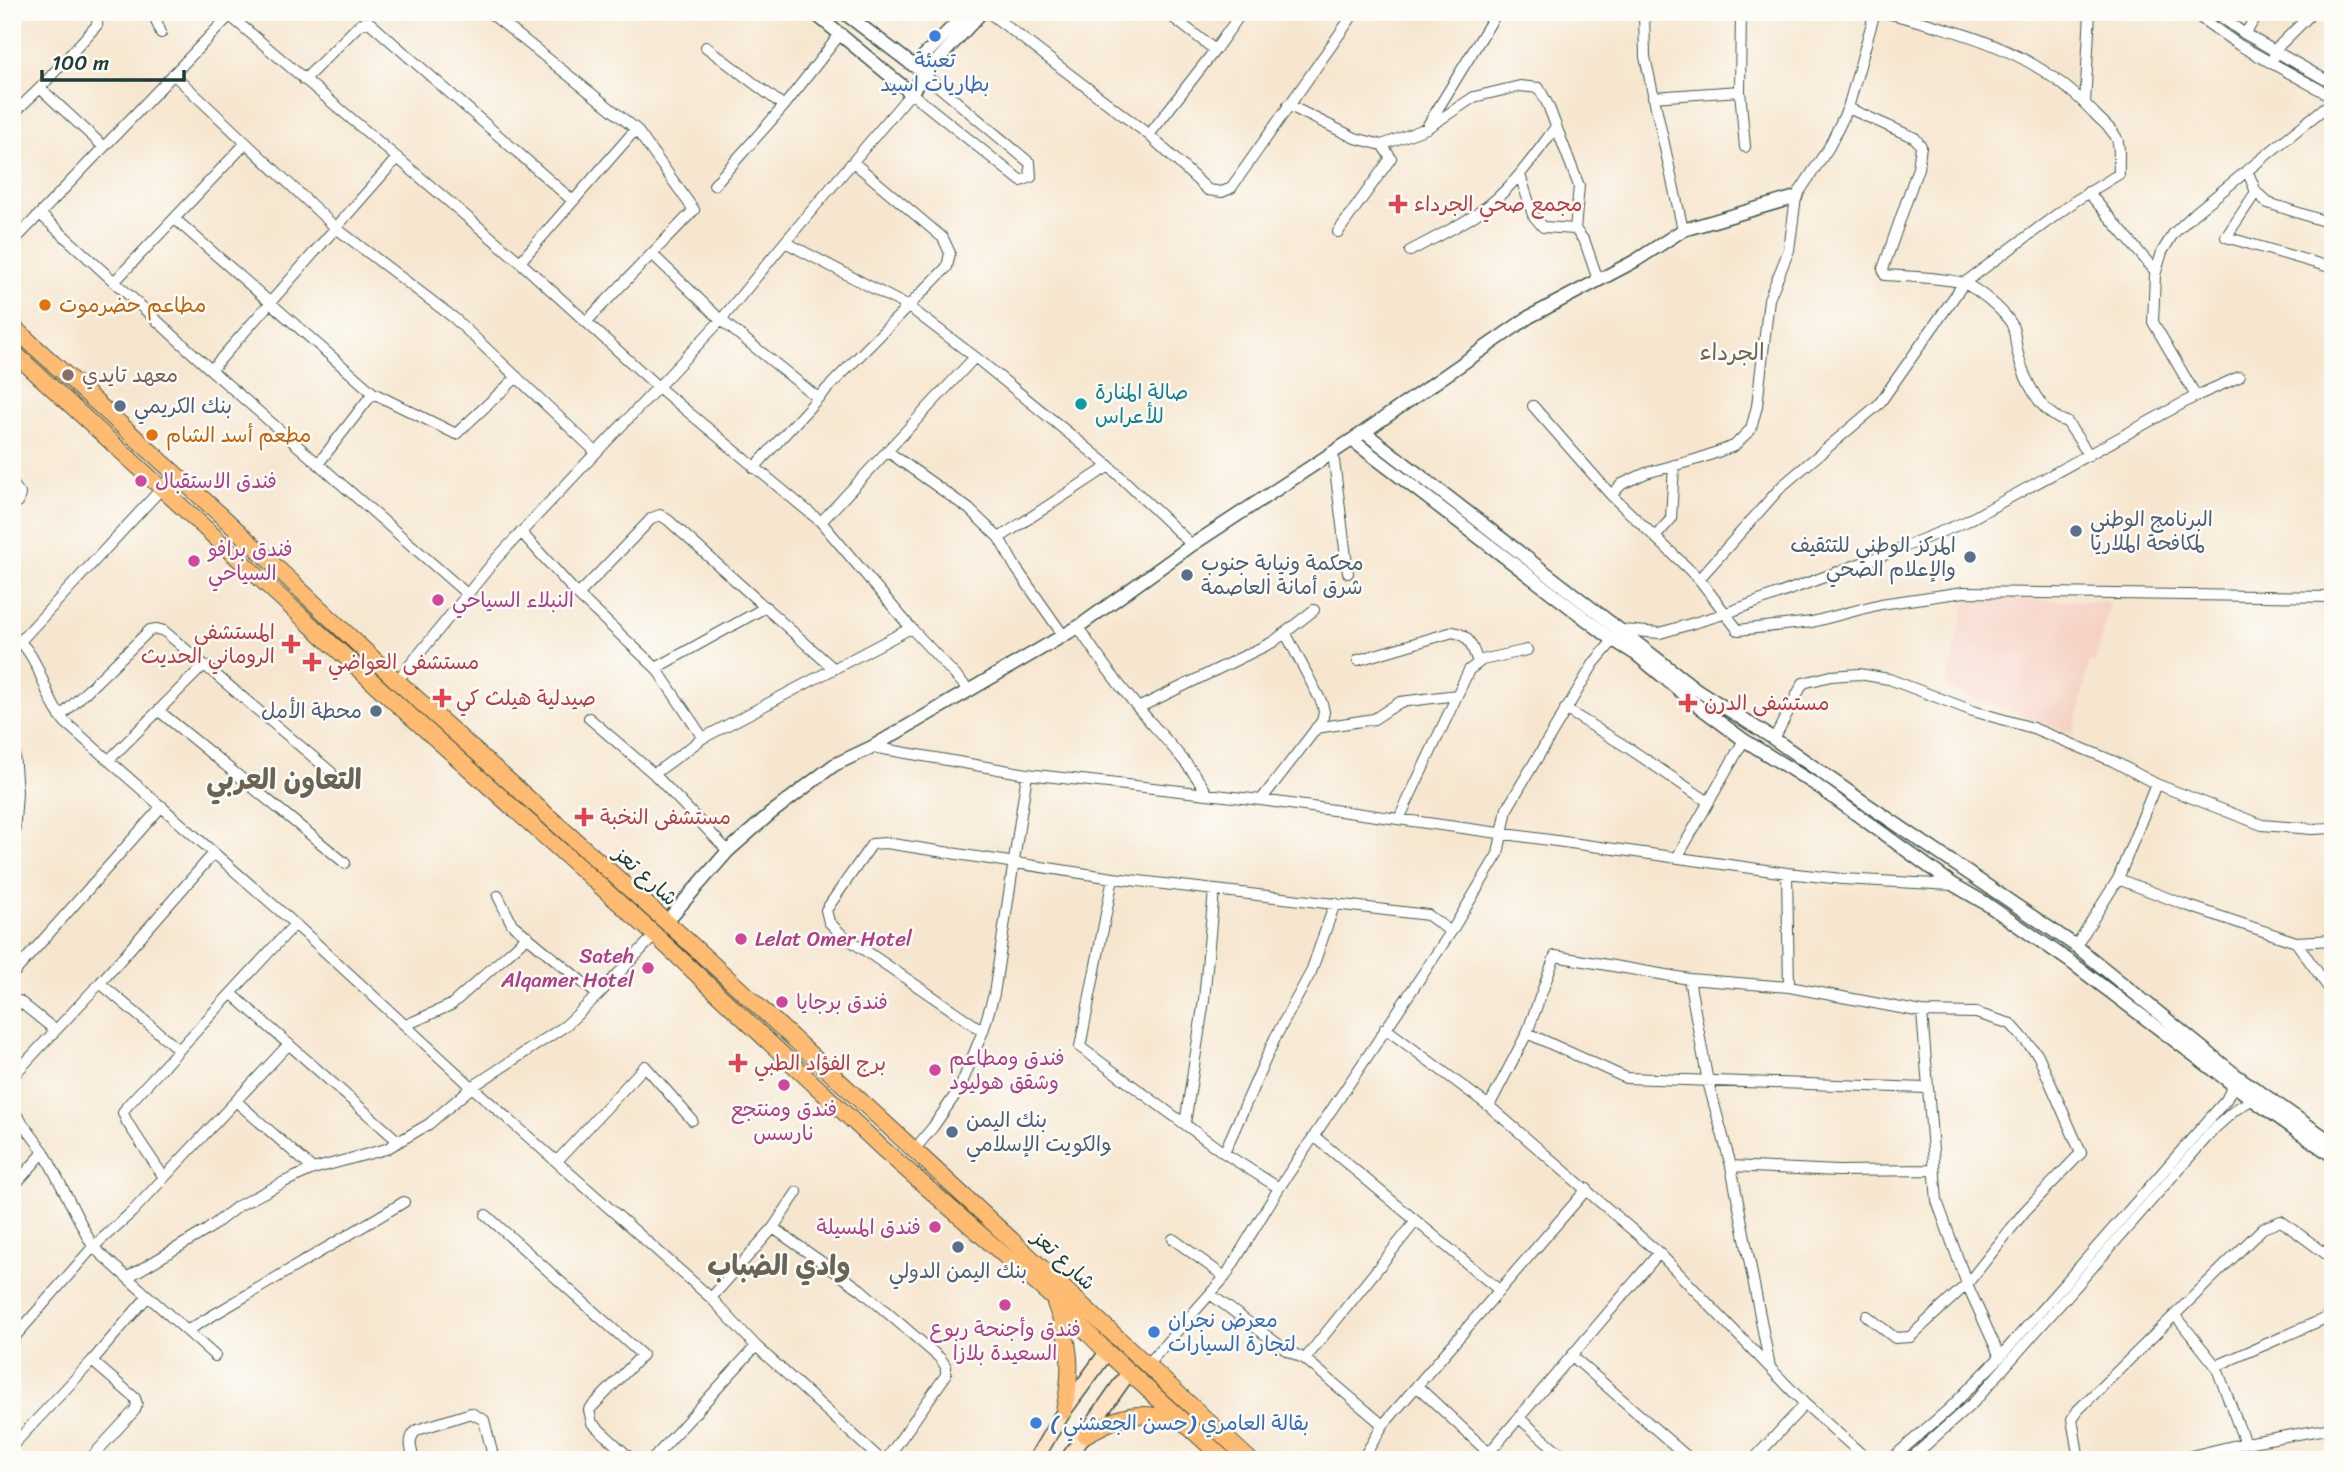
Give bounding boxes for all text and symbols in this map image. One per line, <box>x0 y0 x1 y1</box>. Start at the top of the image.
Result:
marker: تعبئة بطاريات اسيد <box>927 28 943 44</box>
scale bar <box>42 38 184 82</box>
place label: تعبئة بطاريات اسيد <box>880 41 990 103</box>
text: 100 m <box>52 44 109 82</box>
place label: مجمع صحي الجرداء <box>1414 185 1582 223</box>
marker: مجمع صحي الجرداء <box>1388 194 1408 214</box>
place label: مطاعم حضرموت <box>59 286 206 324</box>
marker: مطاعم حضرموت <box>37 297 53 313</box>
district label: الجرداء <box>1699 332 1765 373</box>
place label: معهد تايدي <box>82 356 178 394</box>
marker: معهد تايدي <box>60 367 76 383</box>
place label: صالة المنارة للأعراس <box>1095 373 1188 435</box>
place label: بنك الكريمي <box>134 387 232 425</box>
marker: صالة المنارة للأعراس <box>1073 396 1089 412</box>
marker: بنك الكريمي <box>112 398 128 414</box>
place label: مطعم أسد الشام <box>166 416 311 454</box>
marker: مطعم أسد الشام <box>144 427 160 443</box>
place label: فندق الاستقبال <box>155 462 277 500</box>
marker: فندق الاستقبال <box>133 473 149 489</box>
place label: البرنامج الوطني لمكافحة الملاريا <box>2090 500 2213 562</box>
marker: البرنامج الوطني لمكافحة الملاريا <box>2068 523 2084 539</box>
place label: المركز الوطني للتثقيف والإعلام الصحي <box>1790 526 1956 588</box>
place label: فندق برافو السياحي <box>207 530 293 592</box>
place label: محكمة ونيابة جنوب شرق أمانة العاصمة <box>1201 544 1364 606</box>
marker: المركز الوطني للتثقيف والإعلام الصحي <box>1962 549 1978 565</box>
marker: فندق برافو السياحي <box>186 553 202 569</box>
marker: محكمة ونيابة جنوب شرق أمانة العاصمة <box>1179 567 1195 583</box>
place label: النبلاء السياحي <box>452 581 574 619</box>
marker: النبلاء السياحي <box>430 592 446 608</box>
place label: المستشفى الروماني الحديث <box>141 613 275 675</box>
marker: المستشفى الروماني الحديث <box>281 634 301 654</box>
place label: مستشفى العواضي <box>328 643 479 681</box>
marker: مستشفى العواضي <box>302 652 322 672</box>
place label: صيدلية هيلث كي <box>456 679 596 717</box>
place label: مستشفى الدرن <box>1704 684 1829 722</box>
marker: صيدلية هيلث كي <box>434 690 450 706</box>
place label: محطة الأمل <box>261 692 362 730</box>
marker: مستشفى الدرن <box>1678 693 1698 713</box>
marker: محطة الأمل <box>368 703 384 719</box>
district label: التعاون العربي <box>206 755 362 805</box>
place label: مستشفى النخبة <box>600 798 731 836</box>
marker: مستشفى النخبة <box>574 807 594 827</box>
street label: شارع تعز <box>603 835 687 916</box>
place label: Lelat Omer Hotel <box>755 920 913 958</box>
marker: Lelat Omer Hotel <box>733 931 749 947</box>
place label: Sateh Alqamer Hotel <box>500 937 635 999</box>
marker: Sateh Alqamer Hotel <box>640 960 656 976</box>
place label: فندق برجايا <box>796 983 888 1021</box>
marker: فندق برجايا <box>774 994 790 1010</box>
place label: فندق ومطاعم وشقق هوليود <box>949 1039 1065 1101</box>
place label: برج الفؤاد الطبي <box>754 1044 886 1082</box>
marker: برج الفؤاد الطبي <box>728 1053 748 1073</box>
marker: فندق ومطاعم وشقق هوليود <box>927 1062 943 1078</box>
marker: فندق ومنتجع نارسس <box>776 1077 792 1093</box>
place label: فندق ومنتجع نارسس <box>731 1090 837 1152</box>
place label: بنك اليمن والكويت الإسلامي <box>966 1101 1112 1163</box>
marker: بنك اليمن والكويت الإسلامي <box>944 1124 960 1140</box>
place label: فندق المسيلة <box>816 1208 921 1246</box>
marker: فندق المسيلة <box>927 1219 943 1235</box>
street label: شارع تعز <box>1021 1219 1105 1300</box>
marker: بنك اليمن الدولي <box>950 1239 966 1255</box>
district label: وادي الضباب <box>707 1241 851 1290</box>
place label: بنك اليمن الدولي <box>889 1252 1027 1290</box>
marker: فندق وأجنحة ربوع السعيدة بلازا <box>997 1297 1013 1313</box>
place label: معرض نجران لتجارة السيارات <box>1168 1301 1296 1363</box>
place label: فندق وأجنحة ربوع السعيدة بلازا <box>929 1310 1081 1372</box>
marker: معرض نجران لتجارة السيارات <box>1146 1324 1162 1340</box>
place label: بقالة العامري (حسن الجعشني ) <box>1050 1404 1309 1442</box>
marker: بقالة العامري (حسن الجعشني ) <box>1028 1415 1044 1431</box>

